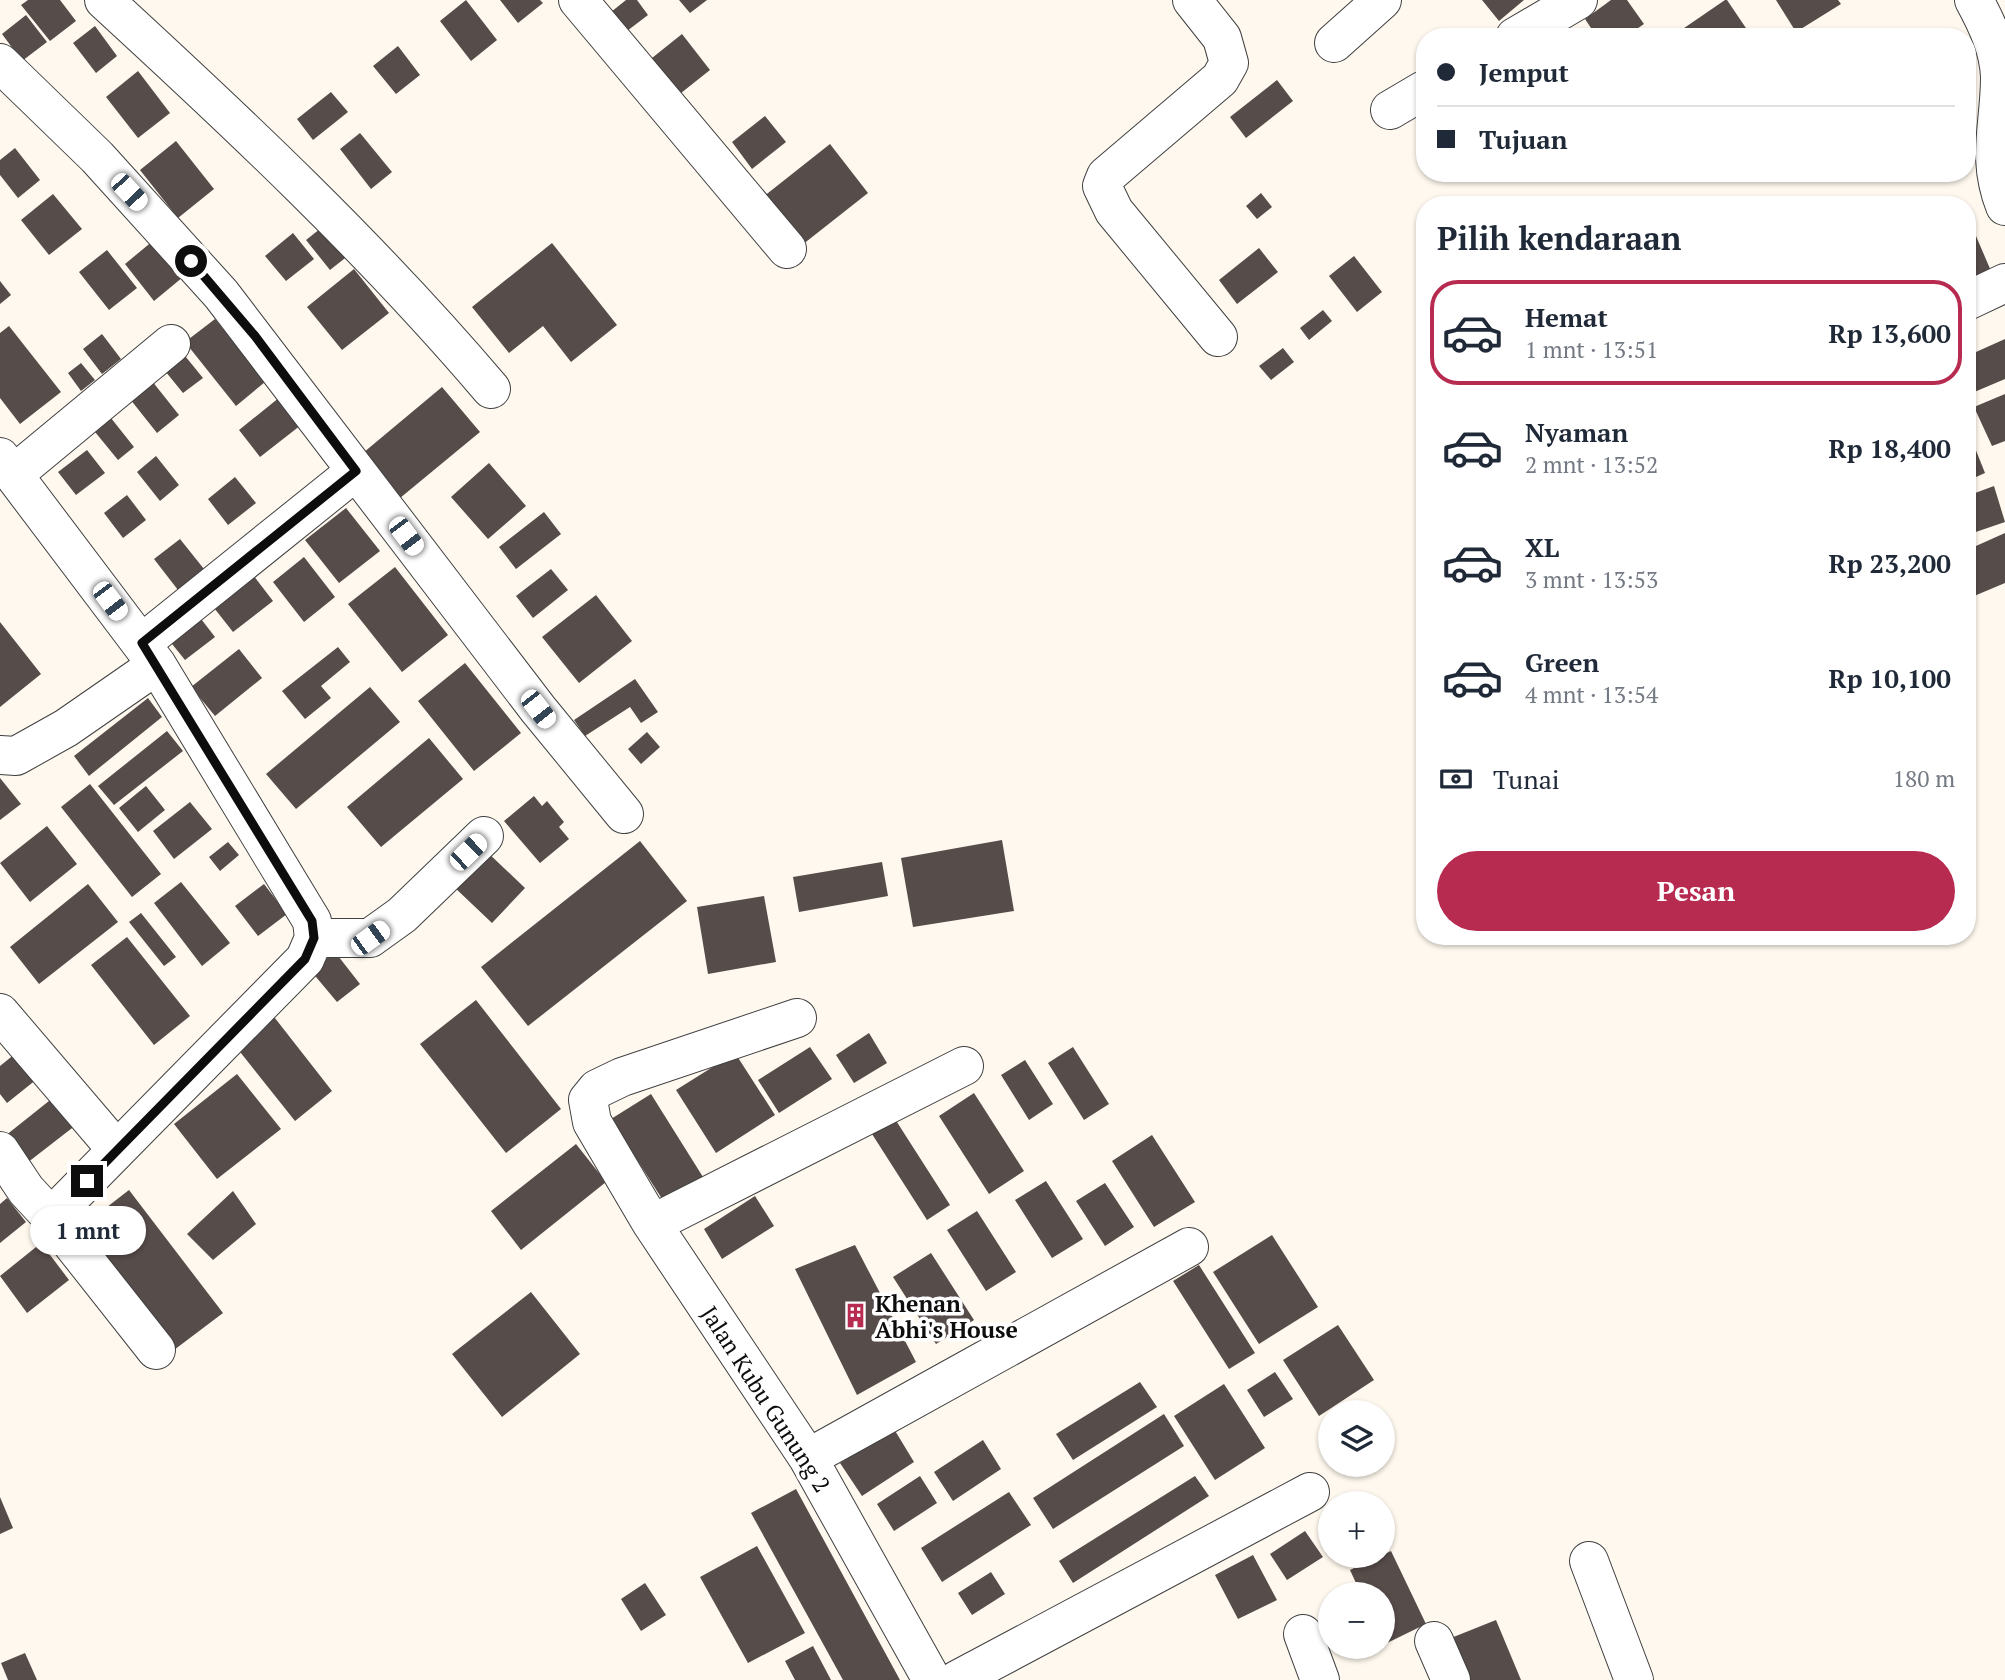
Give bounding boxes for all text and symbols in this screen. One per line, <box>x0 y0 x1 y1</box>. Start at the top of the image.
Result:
text: Jemput <box>1479 55 1569 89</box>
text: Tujuan <box>1479 122 1567 156</box>
car <box>107 169 152 215</box>
text: Pilih kendaraan <box>1437 217 1681 259</box>
route start <box>175 245 207 277</box>
text: Hemat <box>1525 300 1608 334</box>
icon: car <box>1441 301 1504 364</box>
text: Rp 13,600 <box>1829 316 1951 350</box>
text: 1 mnt · 13:51 <box>1525 334 1658 365</box>
text: Nyaman <box>1525 415 1628 449</box>
icon: car <box>1441 416 1504 479</box>
text: Rp 18,400 <box>1829 431 1951 465</box>
text: 2 mnt · 13:52 <box>1525 449 1658 480</box>
car <box>385 513 428 559</box>
text: XL <box>1525 530 1559 564</box>
icon: car <box>1441 531 1504 594</box>
text: Rp 23,200 <box>1829 546 1951 580</box>
text: 3 mnt · 13:53 <box>1525 564 1658 595</box>
car <box>89 578 132 624</box>
text: Green <box>1525 645 1599 679</box>
icon: car <box>1441 646 1504 709</box>
text: Rp 10,100 <box>1829 661 1951 695</box>
text: 4 mnt · 13:54 <box>1525 679 1658 710</box>
car <box>517 686 560 732</box>
icon: cash <box>1437 760 1475 798</box>
text: Tunai <box>1493 762 1560 796</box>
text: 180 m <box>1893 763 1955 794</box>
car <box>446 830 491 874</box>
button: Pesan <box>1437 851 1955 931</box>
car <box>347 917 394 959</box>
route end <box>71 1165 103 1197</box>
callout: 1 mnt <box>29 1206 145 1254</box>
text: 1 mnt <box>56 1215 120 1246</box>
place label: Khenan Abhi's House <box>875 1288 1018 1345</box>
street label: Jalan Kubu Gunung 2 <box>694 1300 838 1498</box>
building icon: Khenan Abhi's House <box>841 1302 869 1330</box>
map controls <box>1318 1400 1395 1659</box>
button: layers <box>1318 1400 1395 1477</box>
button: + <box>1318 1491 1395 1568</box>
button: − <box>1318 1582 1395 1659</box>

